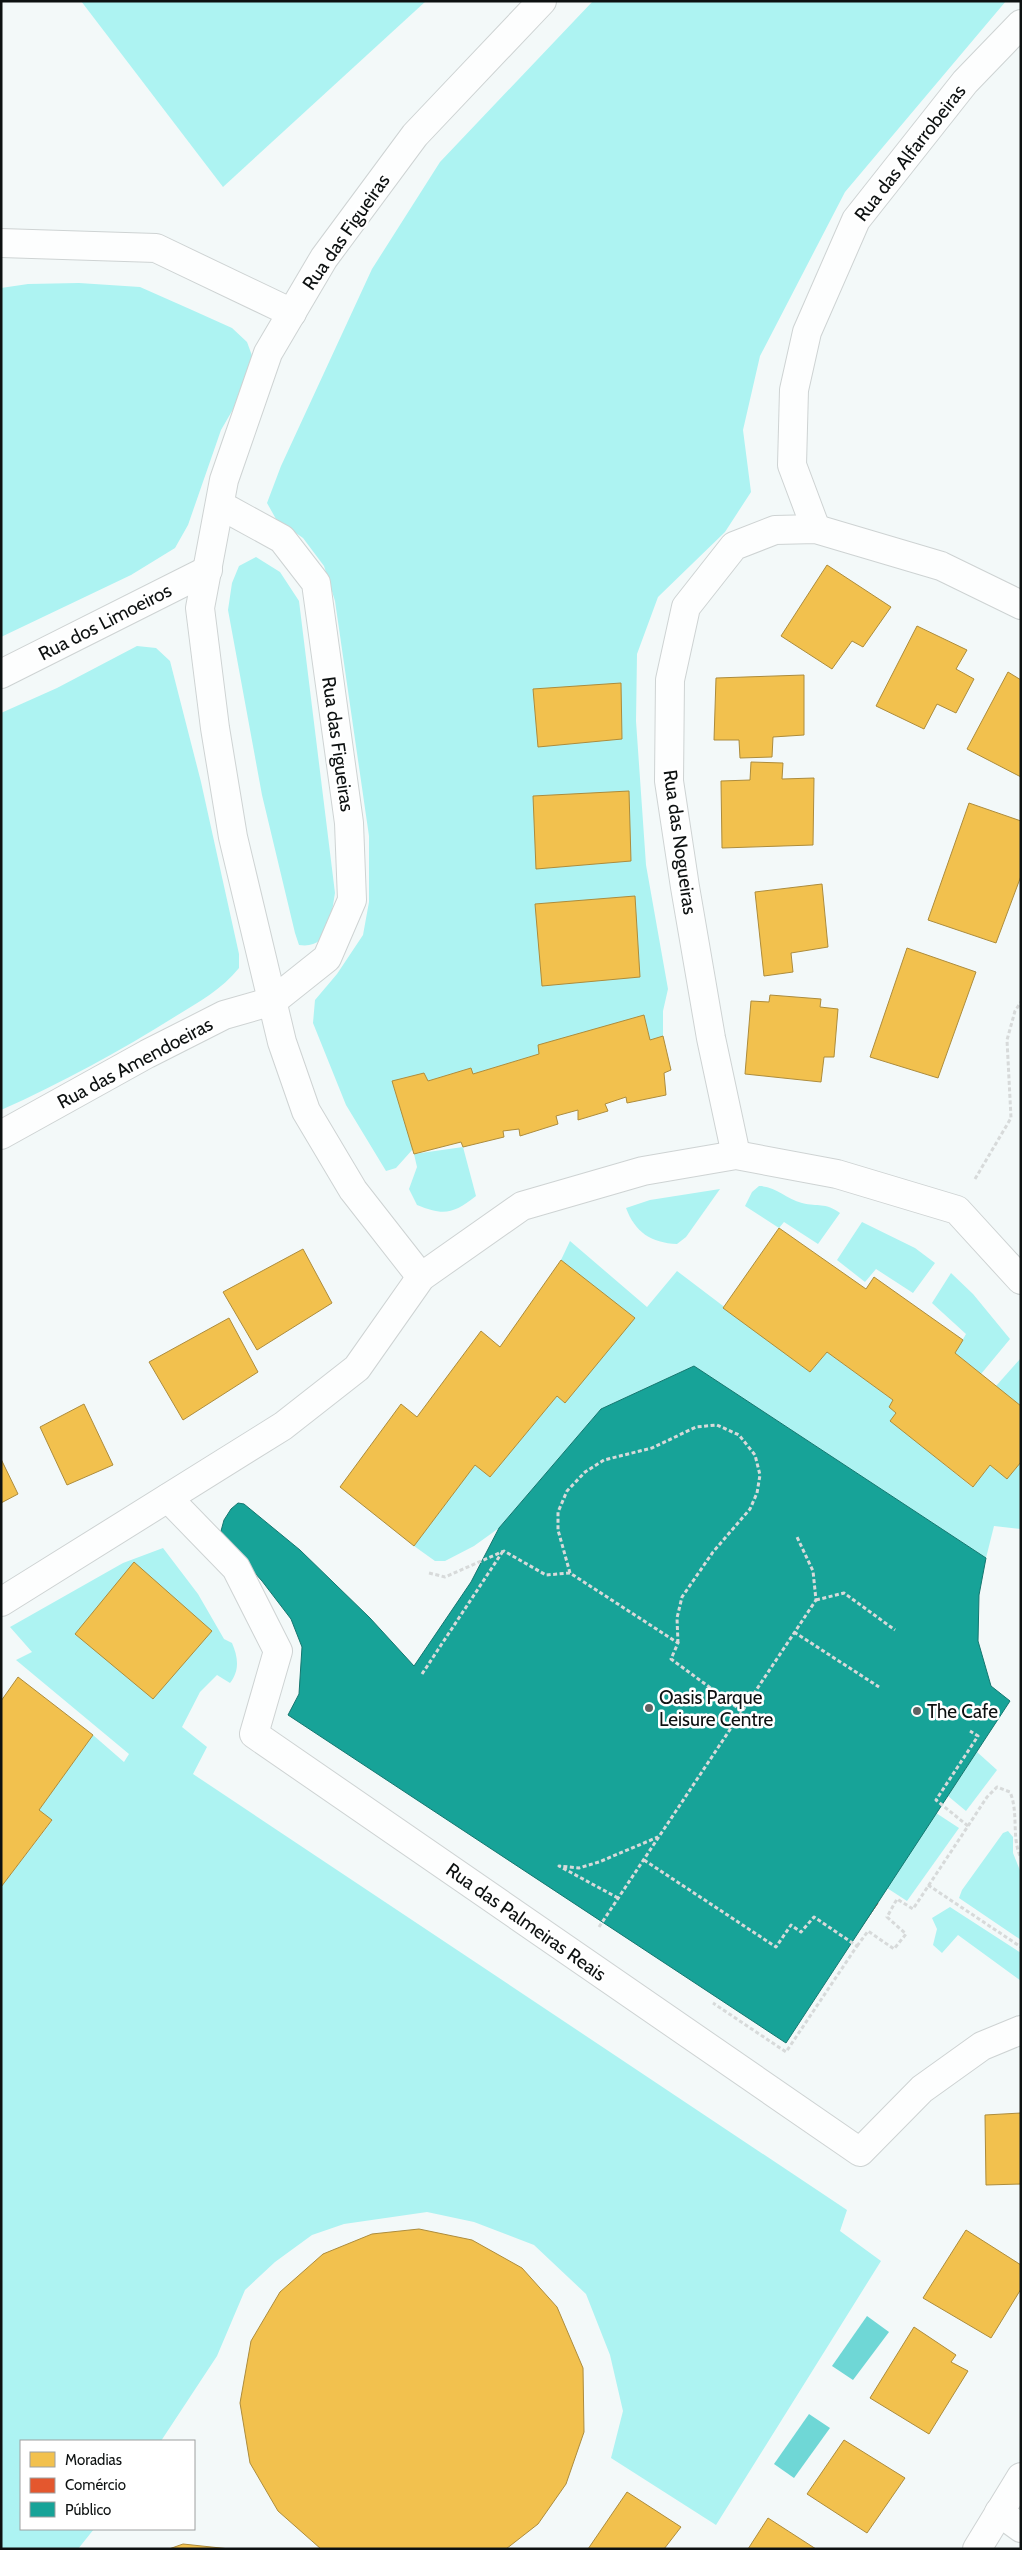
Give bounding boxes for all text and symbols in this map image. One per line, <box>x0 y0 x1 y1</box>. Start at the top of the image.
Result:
street label: Rua das Alfarrobeiras <box>849 80 971 226</box>
street label: Rua das Figueiras <box>298 169 395 294</box>
street label: Rua dos Limoeiros <box>35 579 175 665</box>
street label: Rua das Figueiras <box>317 675 359 813</box>
street label: Rua das Nogueiras <box>658 768 702 916</box>
street label: Rua das Amendoeiras <box>53 1012 217 1114</box>
place label: Oasis Parque Leisure Centre <box>659 1686 773 1731</box>
place label: The Cafe <box>927 1700 998 1723</box>
marker: Oasis Parque Leisure Centre <box>643 1702 655 1714</box>
marker: The Cafe <box>911 1705 923 1717</box>
street label: Rua das Palmeiras Reais <box>442 1858 611 1986</box>
legend <box>20 2440 195 2530</box>
text: Moradias <box>65 2451 122 2469</box>
text: Comércio <box>65 2476 126 2494</box>
text: Público <box>65 2501 111 2519</box>

